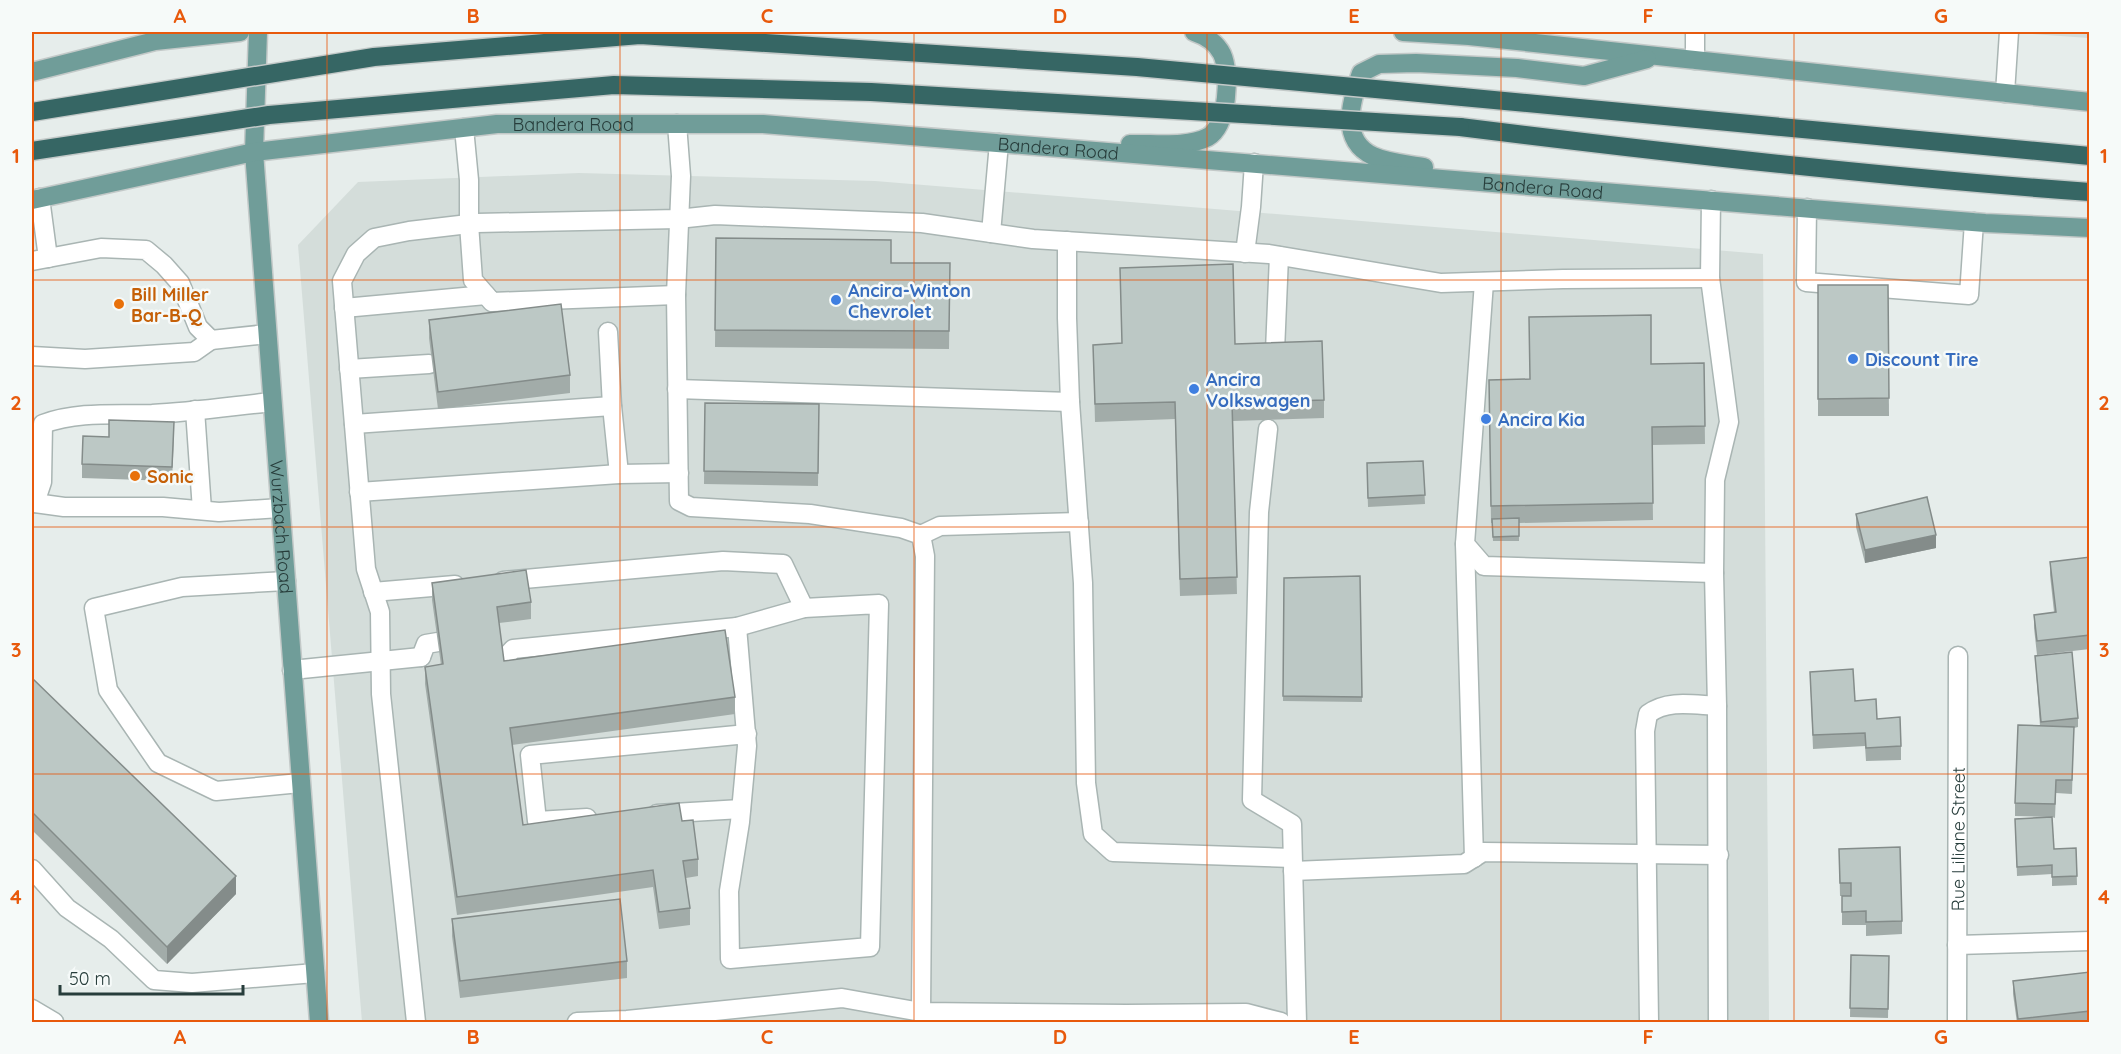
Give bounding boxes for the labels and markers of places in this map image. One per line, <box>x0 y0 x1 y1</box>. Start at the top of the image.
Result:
place label: Ancira-Winton Chevrolet <box>848 279 971 323</box>
place label: Bill Miller Bar-B-Q <box>131 283 209 327</box>
marker: Ancira-Winton Chevrolet <box>829 293 843 307</box>
marker: Bill Miller Bar-B-Q <box>112 297 126 311</box>
place label: Discount Tire <box>1865 348 1979 371</box>
marker: Discount Tire <box>1846 352 1860 366</box>
place label: Ancira Volkswagen <box>1206 368 1310 412</box>
marker: Ancira Volkswagen <box>1187 382 1201 396</box>
place label: Ancira Kia <box>1498 408 1585 431</box>
marker: Ancira Kia <box>1479 412 1493 426</box>
place label: Sonic <box>147 465 193 488</box>
marker: Sonic <box>128 469 142 483</box>

